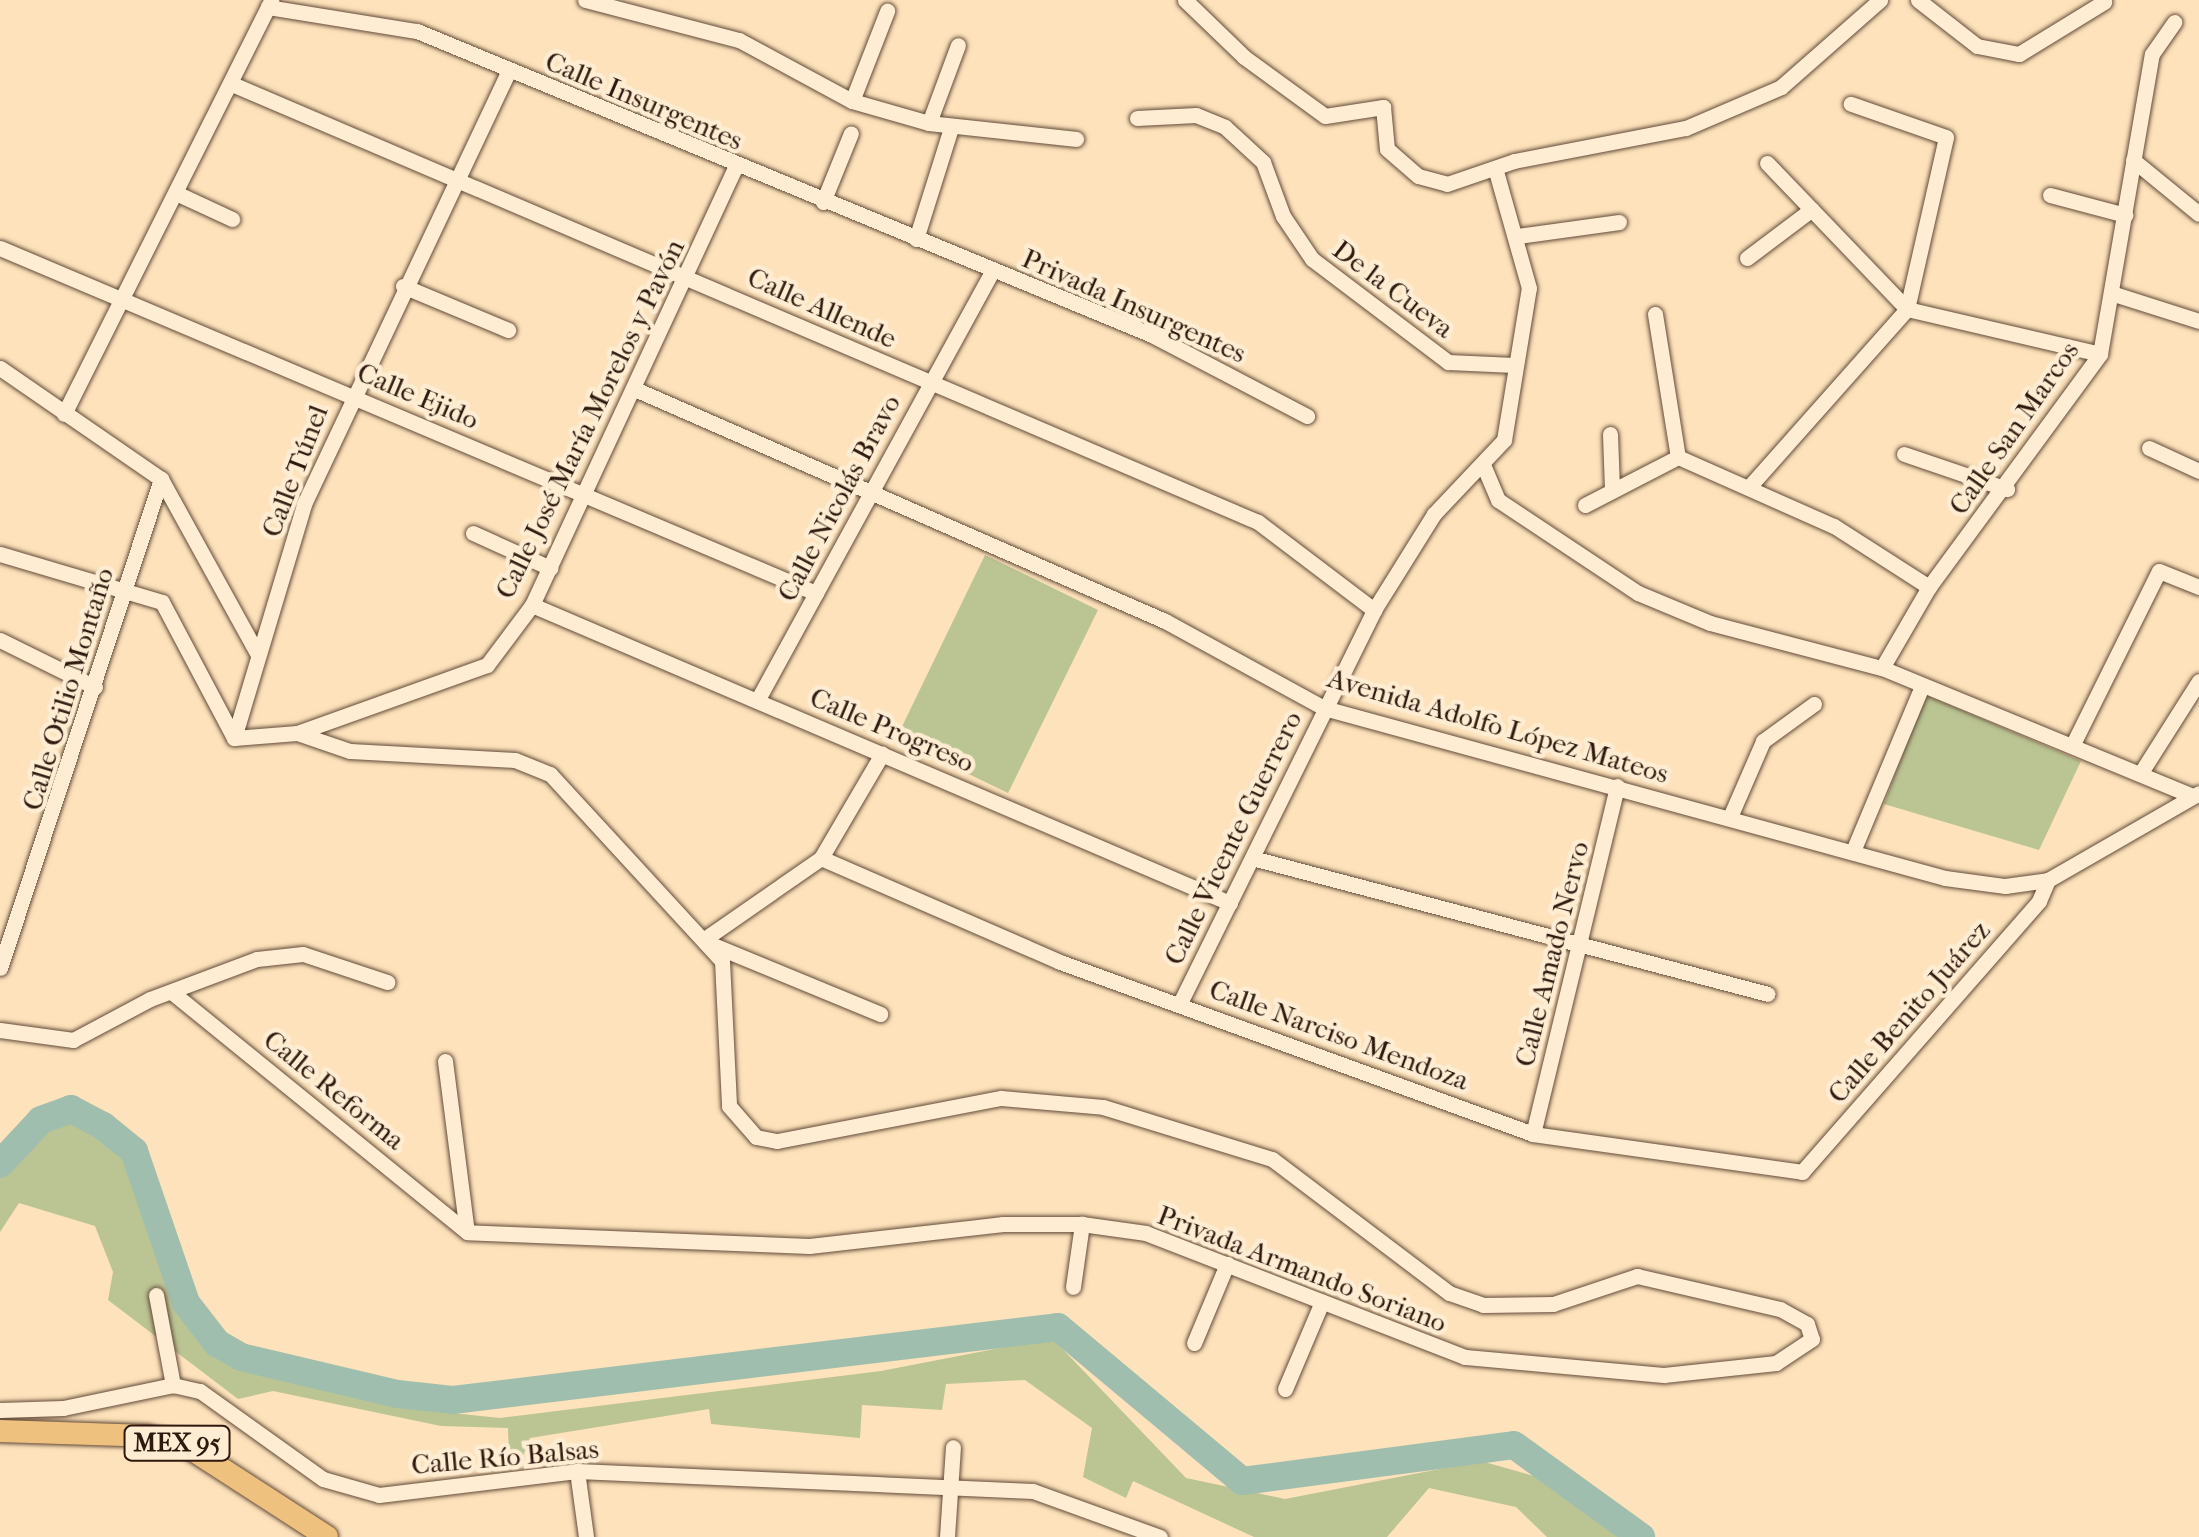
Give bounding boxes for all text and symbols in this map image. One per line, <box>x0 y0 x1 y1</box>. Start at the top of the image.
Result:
street label: Calle Insurgentes <box>540 44 748 158</box>
street label: De la Cueva <box>1326 233 1460 345</box>
street label: Calle José María Morelos y Pavón <box>488 234 692 604</box>
street label: Privada Insurgentes <box>1017 241 1251 371</box>
street label: Calle Allende <box>742 260 902 356</box>
street label: Calle San Marcos <box>1942 335 2086 521</box>
street label: Calle Ejido <box>352 355 484 437</box>
street label: Calle Nicolás Bravo <box>770 389 908 607</box>
street label: Calle Túnel <box>254 400 336 542</box>
street label: Calle Otilio Montaño <box>15 564 121 814</box>
street label: Avenida Adolfo López Mateos <box>1324 661 1672 791</box>
street label: Calle Progreso <box>805 680 979 780</box>
street label: Calle Vicente Guerrero <box>1157 706 1309 970</box>
street label: Calle Amado Nervo <box>1508 838 1596 1070</box>
street label: Calle Benito Juárez <box>1821 914 1997 1110</box>
street label: Calle Narciso Mendoza <box>1205 972 1473 1098</box>
street label: Calle Reforma <box>257 1023 411 1157</box>
street label: Privada Armando Soriano <box>1153 1198 1451 1340</box>
road number: MEX 95 <box>122 1423 232 1463</box>
street label: Calle Río Balsas <box>410 1432 600 1482</box>

